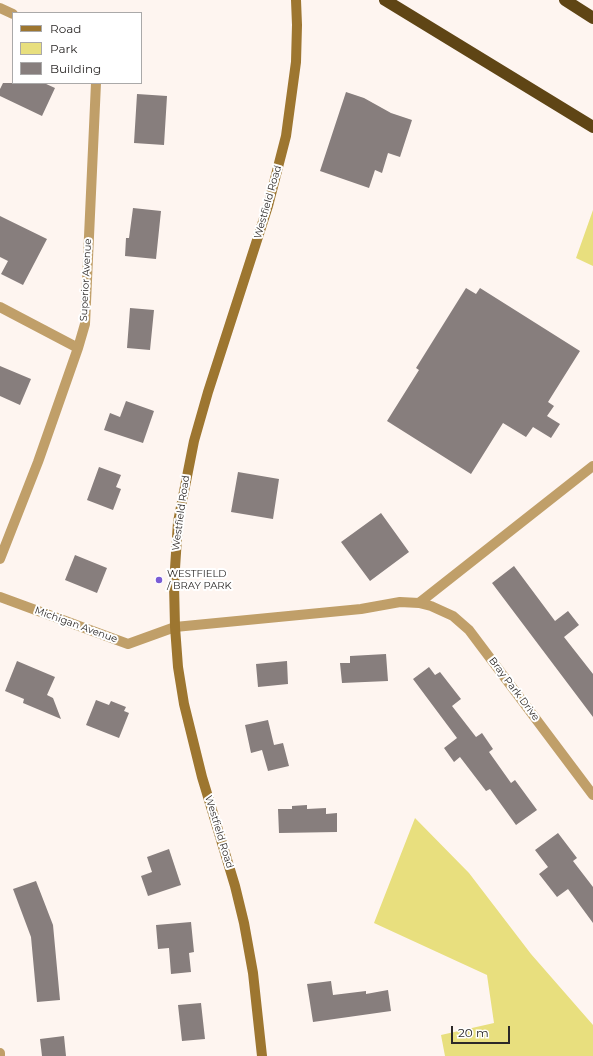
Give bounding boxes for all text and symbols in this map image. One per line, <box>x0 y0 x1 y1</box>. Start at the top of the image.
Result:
legend <box>12 12 142 84</box>
text: Road <box>50 21 81 36</box>
text: Park <box>50 41 77 56</box>
text: Building <box>50 61 101 76</box>
street label: Westfield Road <box>252 164 284 240</box>
street label: Superior Avenue <box>78 238 94 322</box>
street label: Westfield Road <box>170 475 192 551</box>
place label: WESTFIELD / BRAY PARK <box>167 568 232 592</box>
marker: WESTFIELD / BRAY PARK <box>154 575 164 585</box>
street label: Michigan Avenue <box>33 604 119 646</box>
street label: Bray Park Drive <box>486 655 542 723</box>
street label: Westfield Road <box>202 794 236 870</box>
scale bar <box>453 1018 512 1044</box>
text: 20 m <box>458 1025 489 1040</box>

